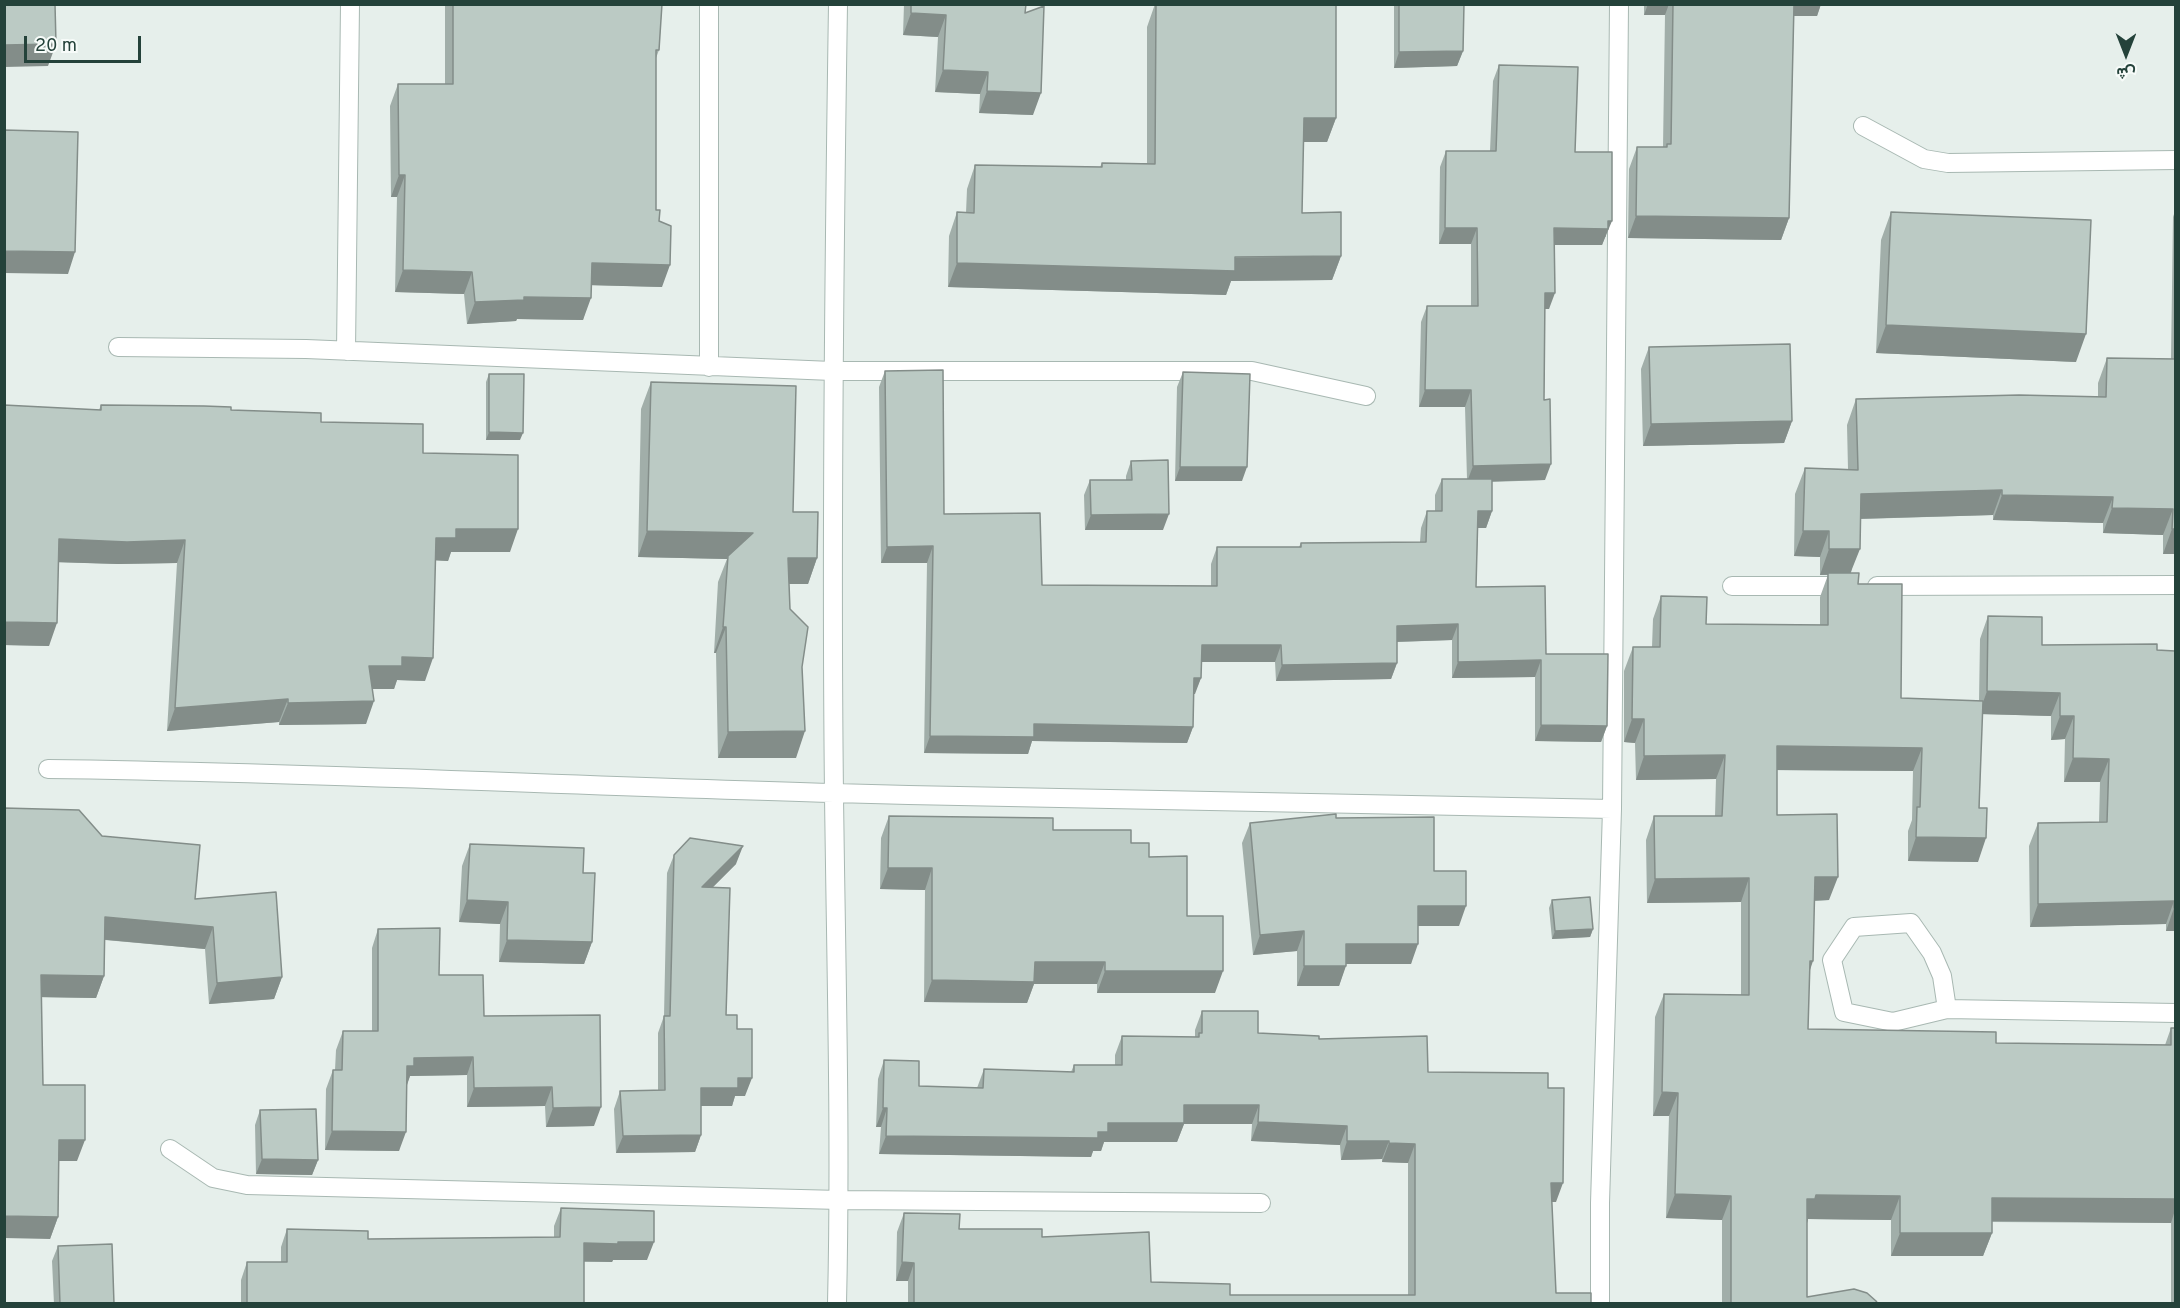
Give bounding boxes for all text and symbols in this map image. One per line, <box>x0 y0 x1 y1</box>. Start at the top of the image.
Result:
scale bar <box>27 24 144 62</box>
north arrow <box>2096 24 2156 84</box>
text: 20 m <box>35 35 77 58</box>
text: ش <box>2116 62 2136 82</box>

